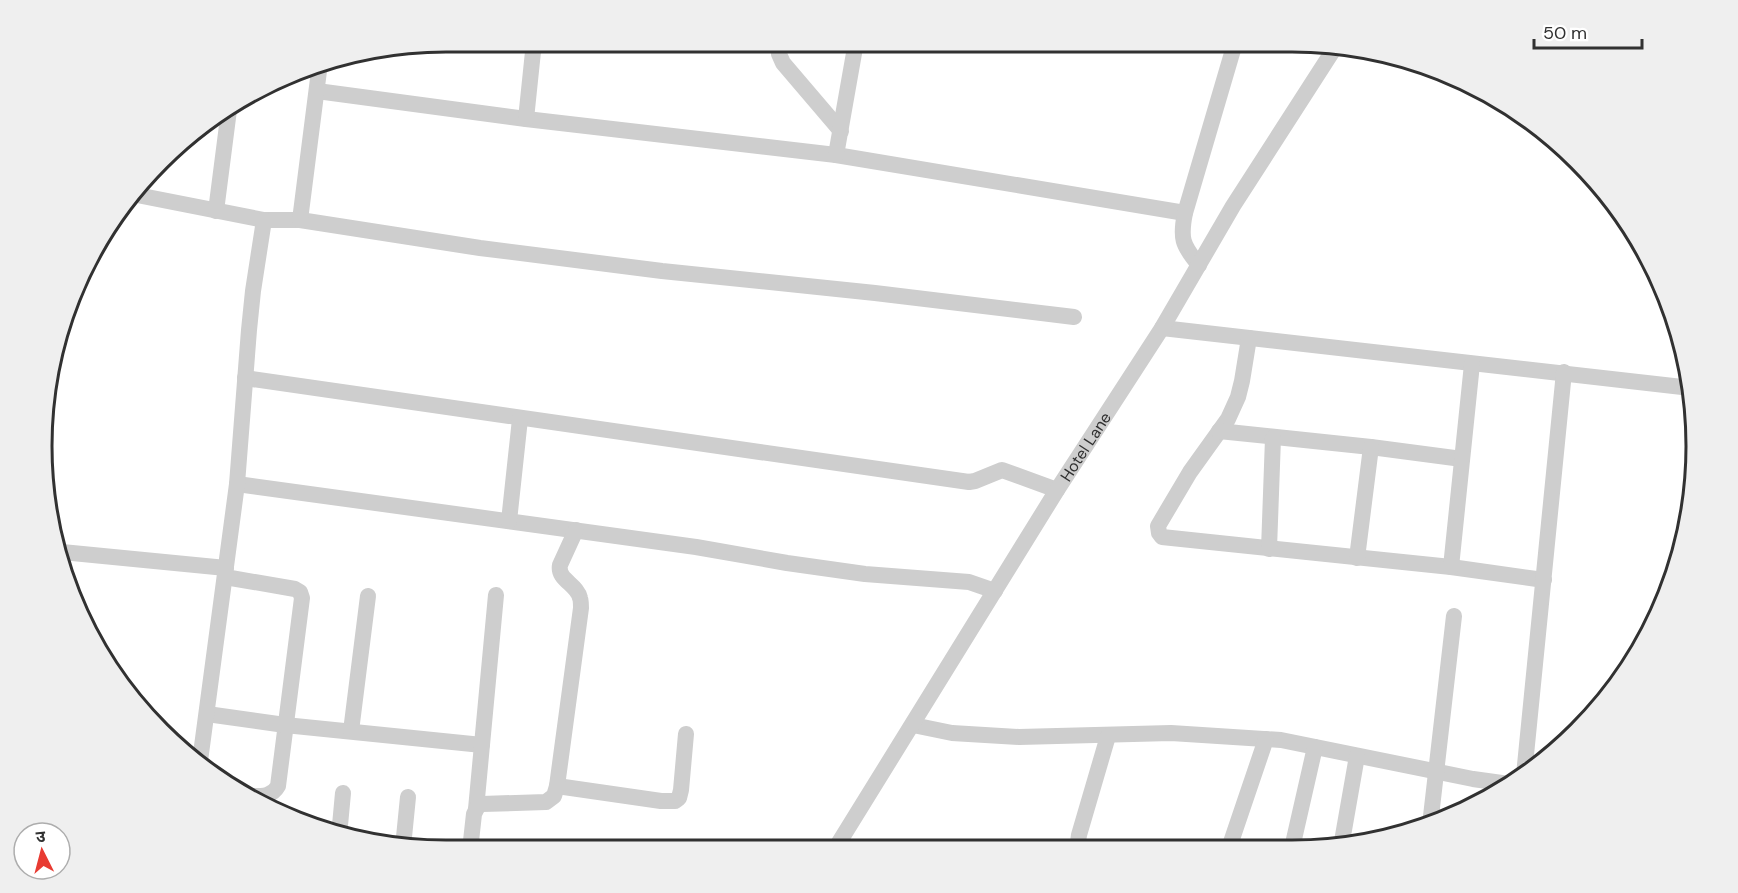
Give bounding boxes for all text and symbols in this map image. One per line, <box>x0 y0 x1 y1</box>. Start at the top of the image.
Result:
scale bar <box>1534 12 1642 50</box>
text: 50 m <box>1543 21 1587 45</box>
street label: Hotel Lane <box>1055 408 1116 485</box>
north arrow <box>12 821 72 881</box>
text: उ <box>35 826 47 848</box>

